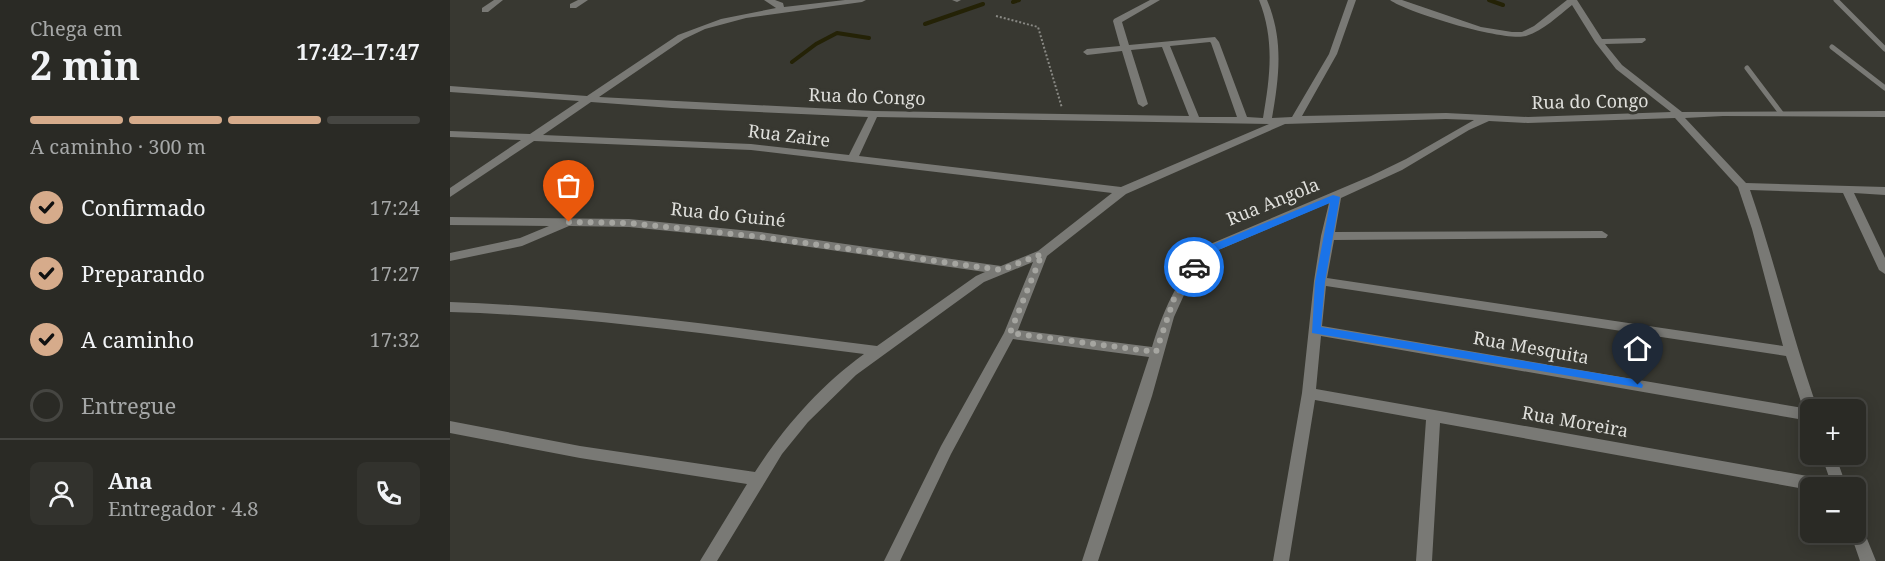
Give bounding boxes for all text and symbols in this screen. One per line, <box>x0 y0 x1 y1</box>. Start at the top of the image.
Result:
text: Chega em <box>30 15 123 42</box>
text: 17:42–17:47 <box>296 36 420 66</box>
text: 2 min <box>30 38 140 91</box>
street label: Rua do Congo <box>808 82 926 110</box>
street label: Rua do Congo <box>1531 88 1649 114</box>
street label: Rua Zaire <box>747 118 832 152</box>
text: A caminho · 300 m <box>30 133 206 160</box>
pin <box>543 160 594 222</box>
icon: bag <box>552 169 585 202</box>
street label: Rua Angola <box>1223 172 1323 231</box>
icon: check <box>30 191 63 224</box>
text: Confirmado <box>81 192 206 222</box>
text: 17:24 <box>370 194 420 221</box>
street label: Rua do Guiné <box>669 196 787 232</box>
courier <box>1164 237 1224 297</box>
icon: car <box>1178 251 1211 284</box>
icon: check <box>30 257 63 290</box>
text: Preparando <box>81 258 205 288</box>
text: 17:27 <box>370 260 420 287</box>
icon: check <box>30 323 63 356</box>
pin <box>1612 323 1663 385</box>
text: A caminho <box>81 324 194 354</box>
street label: Rua Mesquita <box>1471 325 1591 369</box>
text: 17:32 <box>370 326 420 353</box>
icon: home <box>1621 332 1654 365</box>
text: Entregue <box>81 390 176 420</box>
map controls <box>1800 399 1866 543</box>
button: + <box>1800 399 1866 465</box>
street label: Rua Moreira <box>1520 400 1630 442</box>
button: person <box>30 462 93 525</box>
button: phone <box>357 462 420 525</box>
text: Ana <box>108 465 152 495</box>
button: − <box>1800 477 1866 543</box>
text: Entregador · 4.8 <box>108 495 259 522</box>

